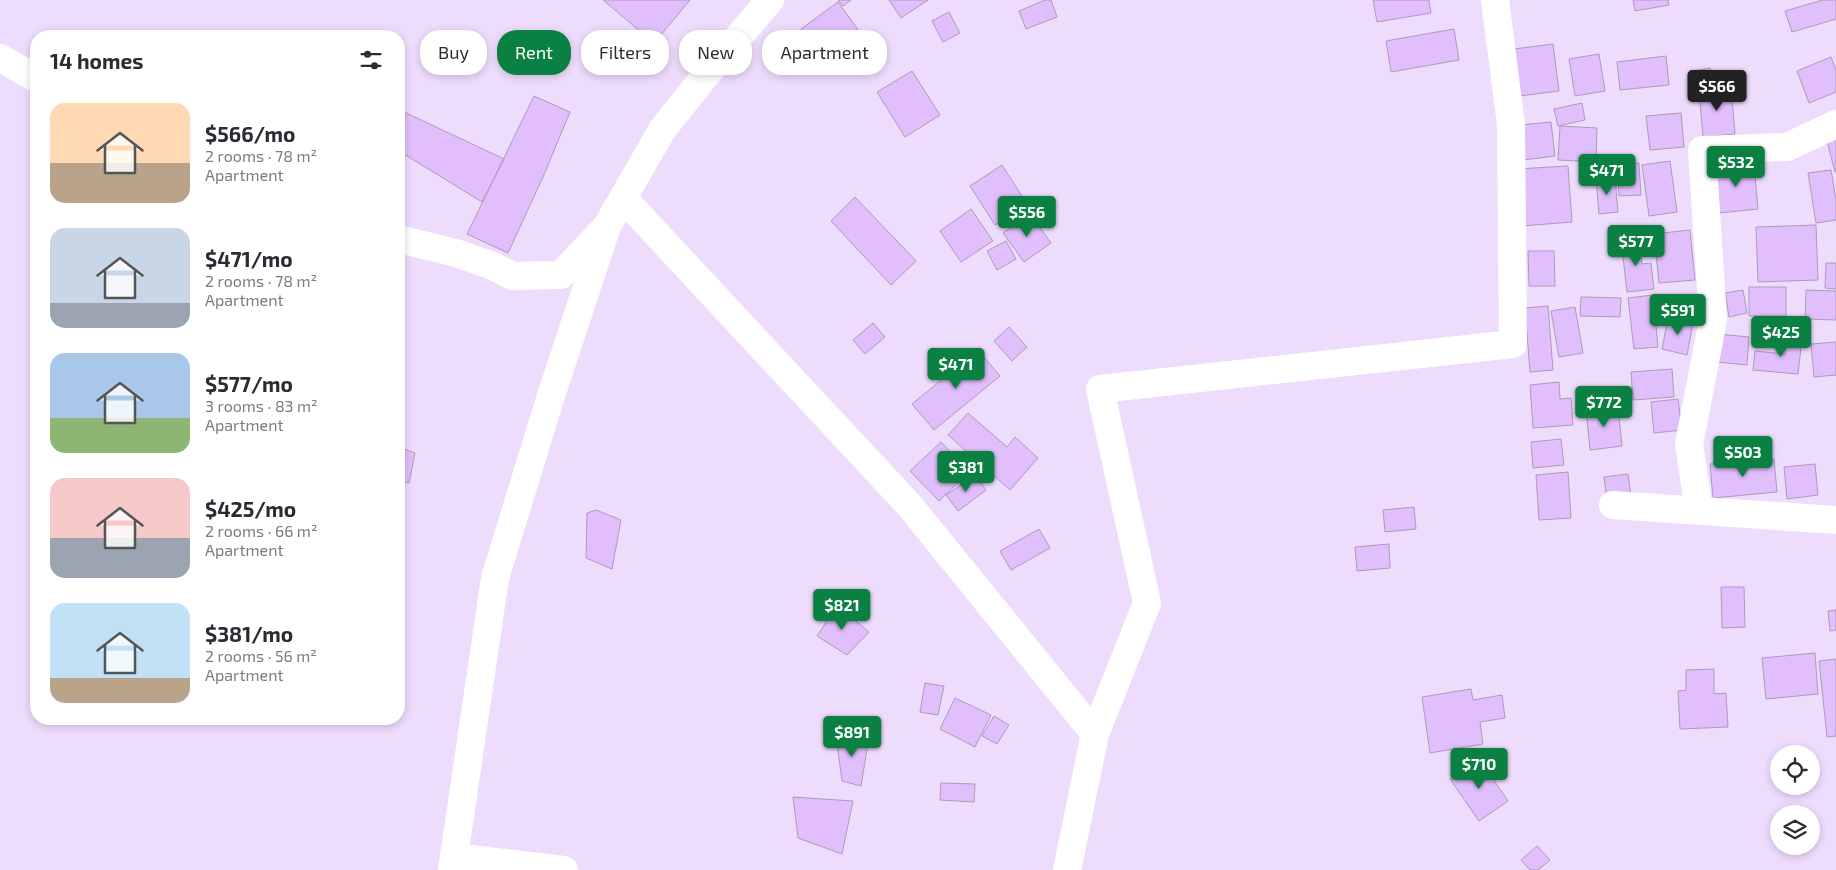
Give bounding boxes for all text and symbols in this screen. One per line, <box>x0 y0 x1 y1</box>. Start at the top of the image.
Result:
chip: Buy <box>420 30 487 75</box>
chip: Rent <box>497 30 571 75</box>
chip: Filters <box>581 30 669 75</box>
chip: New <box>679 30 752 75</box>
chip: Apartment <box>762 30 887 75</box>
icon: filters <box>357 46 385 74</box>
text: 14 homes <box>50 48 144 73</box>
pin: $566 <box>1687 70 1747 112</box>
text: $566 <box>1699 76 1736 95</box>
text: $566/mo <box>205 121 295 146</box>
icon: home <box>90 123 150 183</box>
text: 2 rooms · 78 m² <box>205 146 317 165</box>
pin: $532 <box>1706 146 1766 188</box>
text: $532 <box>1718 152 1754 171</box>
pin: $471 <box>1577 154 1637 196</box>
text: $471 <box>1590 160 1624 179</box>
text: Apartment <box>205 165 284 184</box>
pin: $556 <box>997 196 1057 238</box>
text: $556 <box>1009 202 1045 221</box>
pin: $577 <box>1606 224 1666 267</box>
text: $577 <box>1618 231 1654 250</box>
text: $471/mo <box>205 246 293 271</box>
icon: home <box>90 248 150 308</box>
text: 2 rooms · 78 m² <box>205 271 317 290</box>
text: Apartment <box>205 290 284 309</box>
pin: $591 <box>1648 294 1708 336</box>
text: $591 <box>1661 300 1695 319</box>
pin: $425 <box>1751 316 1811 358</box>
text: $425 <box>1762 322 1800 341</box>
pin: $471 <box>926 348 986 390</box>
text: $471 <box>939 354 973 373</box>
text: $577/mo <box>205 371 293 396</box>
icon: home <box>90 373 150 433</box>
pin: $772 <box>1574 386 1634 428</box>
text: $772 <box>1586 392 1622 411</box>
text: 3 rooms · 83 m² <box>205 396 318 415</box>
text: Apartment <box>205 415 284 434</box>
pin: $503 <box>1713 436 1773 478</box>
text: $503 <box>1724 442 1762 461</box>
pin: $381 <box>936 450 996 493</box>
text: $381 <box>948 457 984 476</box>
text: $425/mo <box>205 496 296 521</box>
icon: home <box>90 498 150 558</box>
text: 2 rooms · 66 m² <box>205 521 318 540</box>
text: Apartment <box>205 540 284 559</box>
pin: $821 <box>812 588 872 631</box>
text: $821 <box>824 595 860 614</box>
text: $381/mo <box>205 621 293 646</box>
icon: home <box>90 623 150 683</box>
text: 2 rooms · 56 m² <box>205 646 317 665</box>
text: Apartment <box>205 665 284 684</box>
pin: $891 <box>822 716 882 758</box>
text: $891 <box>834 722 870 741</box>
map controls <box>1770 745 1820 855</box>
button: locate <box>1770 745 1820 795</box>
pin: $710 <box>1449 748 1509 790</box>
text: $710 <box>1462 754 1496 773</box>
button: layers <box>1770 805 1820 855</box>

